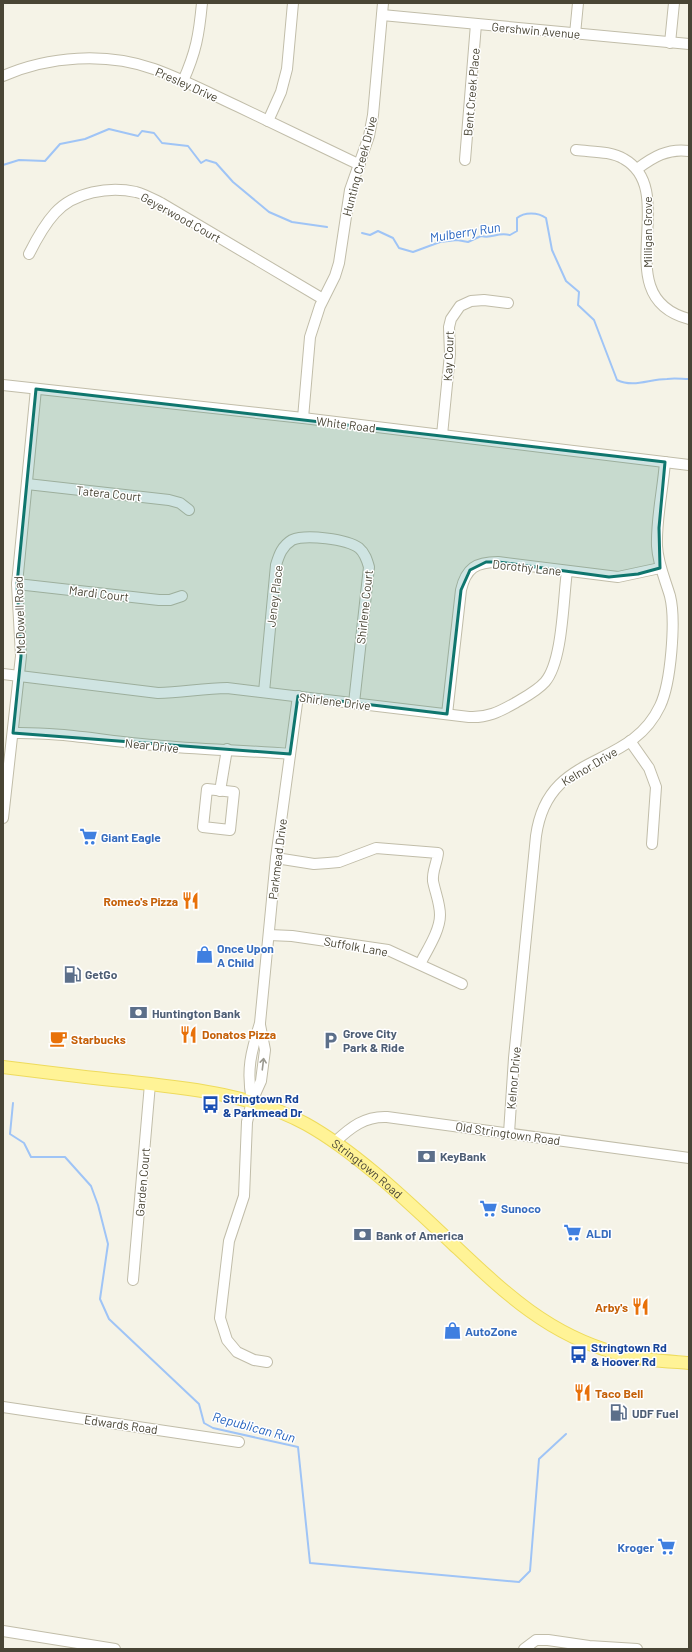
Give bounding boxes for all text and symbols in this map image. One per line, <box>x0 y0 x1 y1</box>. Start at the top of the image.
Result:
street label: Gershwin Avenue <box>491 19 581 41</box>
street label: Bent Creek Place <box>460 47 482 137</box>
street label: Presley Drive <box>153 64 221 104</box>
street label: Hunting Creek Drive <box>339 114 379 218</box>
street label: Geyerwood Court <box>138 189 224 245</box>
street label: Milligan Grove <box>640 196 654 268</box>
water label: Mulberry Run <box>429 218 502 245</box>
street label: Kay Court <box>440 331 456 381</box>
street label: White Road <box>316 413 376 435</box>
street label: Tatera Court <box>76 483 142 503</box>
street label: Dorothy Lane <box>492 556 562 578</box>
street label: Jeney Place <box>263 564 285 628</box>
street label: Shirlene Court <box>353 569 375 645</box>
street label: McDowell Road <box>11 576 27 654</box>
street label: Mardi Court <box>68 582 130 604</box>
street label: Shirlene Drive <box>298 690 372 712</box>
street label: Near Drive <box>124 735 180 755</box>
street label: Kelnor Drive <box>559 744 619 788</box>
street label: Parkmead Drive <box>265 818 289 900</box>
supermarket icon: Giant Eagle <box>78 827 98 847</box>
place label: Giant Eagle <box>101 830 161 844</box>
restaurant icon: Romeo's Pizza <box>181 891 201 911</box>
place label: Romeo's Pizza <box>103 894 178 908</box>
street label: Suffolk Lane <box>323 933 389 959</box>
place label: Once Upon A Child <box>217 941 274 969</box>
shop icon: Once Upon A Child <box>194 945 214 965</box>
fuel station icon: GetGo <box>62 964 82 984</box>
place label: GetGo <box>85 967 118 981</box>
bank icon: Huntington Bank <box>129 1003 149 1023</box>
place label: Huntington Bank <box>152 1006 241 1020</box>
restaurant icon: Donatos Pizza <box>179 1024 199 1044</box>
place label: Grove City Park & Ride <box>343 1026 405 1054</box>
place label: Donatos Pizza <box>202 1027 276 1041</box>
cafe icon: Starbucks <box>48 1029 68 1049</box>
parking icon: Grove City Park & Ride <box>320 1030 340 1050</box>
place label: Starbucks <box>71 1032 126 1046</box>
street label: Kelnor Drive <box>503 1046 523 1110</box>
one-way arrow <box>259 1058 267 1071</box>
place label: Stringtown Rd & Parkmead Dr <box>223 1091 303 1119</box>
bus stop icon: Stringtown Rd & Parkmead Dr <box>200 1095 220 1115</box>
street label: Old Stringtown Road <box>455 1119 561 1147</box>
street label: Stringtown Road <box>330 1136 406 1201</box>
bank icon: KeyBank <box>417 1146 437 1166</box>
street label: Garden Court <box>132 1147 152 1217</box>
place label: KeyBank <box>440 1149 487 1163</box>
supermarket icon: Sunoco <box>478 1198 498 1218</box>
place label: Sunoco <box>501 1201 541 1215</box>
supermarket icon: ALDI <box>563 1223 583 1243</box>
bank icon: Bank of America <box>353 1225 373 1245</box>
place label: ALDI <box>586 1226 612 1240</box>
place label: Bank of America <box>376 1228 464 1242</box>
restaurant icon: Arby's <box>631 1297 651 1317</box>
place label: Arby's <box>595 1300 628 1314</box>
shop icon: AutoZone <box>442 1321 462 1341</box>
place label: AutoZone <box>465 1324 518 1338</box>
place label: Stringtown Rd & Hoover Rd <box>591 1340 667 1368</box>
bus stop icon: Stringtown Rd & Hoover Rd <box>568 1344 588 1364</box>
restaurant icon: Taco Bell <box>572 1383 592 1403</box>
place label: Taco Bell <box>595 1386 643 1400</box>
fuel station icon: UDF Fuel <box>609 1403 629 1423</box>
place label: UDF Fuel <box>632 1406 678 1420</box>
water label: Republican Run <box>211 1408 297 1446</box>
street label: Edwards Road <box>83 1412 159 1436</box>
supermarket icon: Kroger <box>657 1537 677 1557</box>
place label: Kroger <box>618 1540 654 1554</box>

